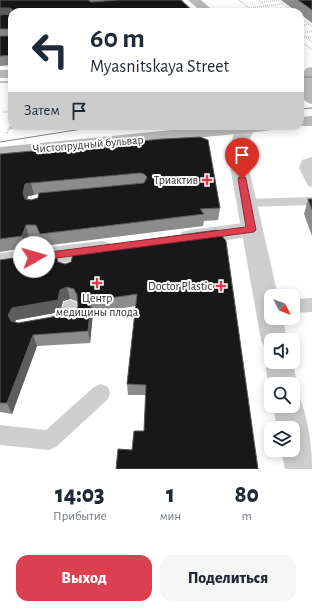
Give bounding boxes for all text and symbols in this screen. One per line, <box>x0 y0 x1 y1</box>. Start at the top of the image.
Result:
icon: left <box>24 24 76 76</box>
text: 60 m <box>90 25 145 53</box>
text: Myasnitskaya Street <box>90 58 229 76</box>
icon: arrive <box>68 100 90 122</box>
text: Затем <box>24 103 60 118</box>
street label: Чистопрудный бульвар <box>32 133 144 156</box>
pin <box>225 138 259 179</box>
icon: arrive <box>231 144 253 166</box>
place label: Триактив <box>154 174 198 186</box>
marker: Триактив <box>201 174 213 186</box>
position arrow <box>13 236 55 278</box>
marker: Центр медицины плода <box>91 277 103 289</box>
place label: Doctor Plastic <box>148 280 212 292</box>
marker: Doctor Plastic <box>215 280 227 292</box>
north arrow <box>264 289 300 325</box>
map controls <box>264 289 300 457</box>
place label: Центр медицины плода <box>56 292 139 318</box>
button: sound <box>264 333 300 369</box>
button: search <box>264 377 300 413</box>
button: layers <box>264 421 300 457</box>
text: 14:03 <box>55 483 105 507</box>
text: 1 <box>166 483 175 507</box>
text: 80 <box>234 483 259 507</box>
text: Прибытие <box>53 510 107 523</box>
text: мин <box>160 510 181 523</box>
text: m <box>241 510 252 523</box>
button: Выход <box>16 555 152 601</box>
button: Поделиться <box>160 555 296 601</box>

